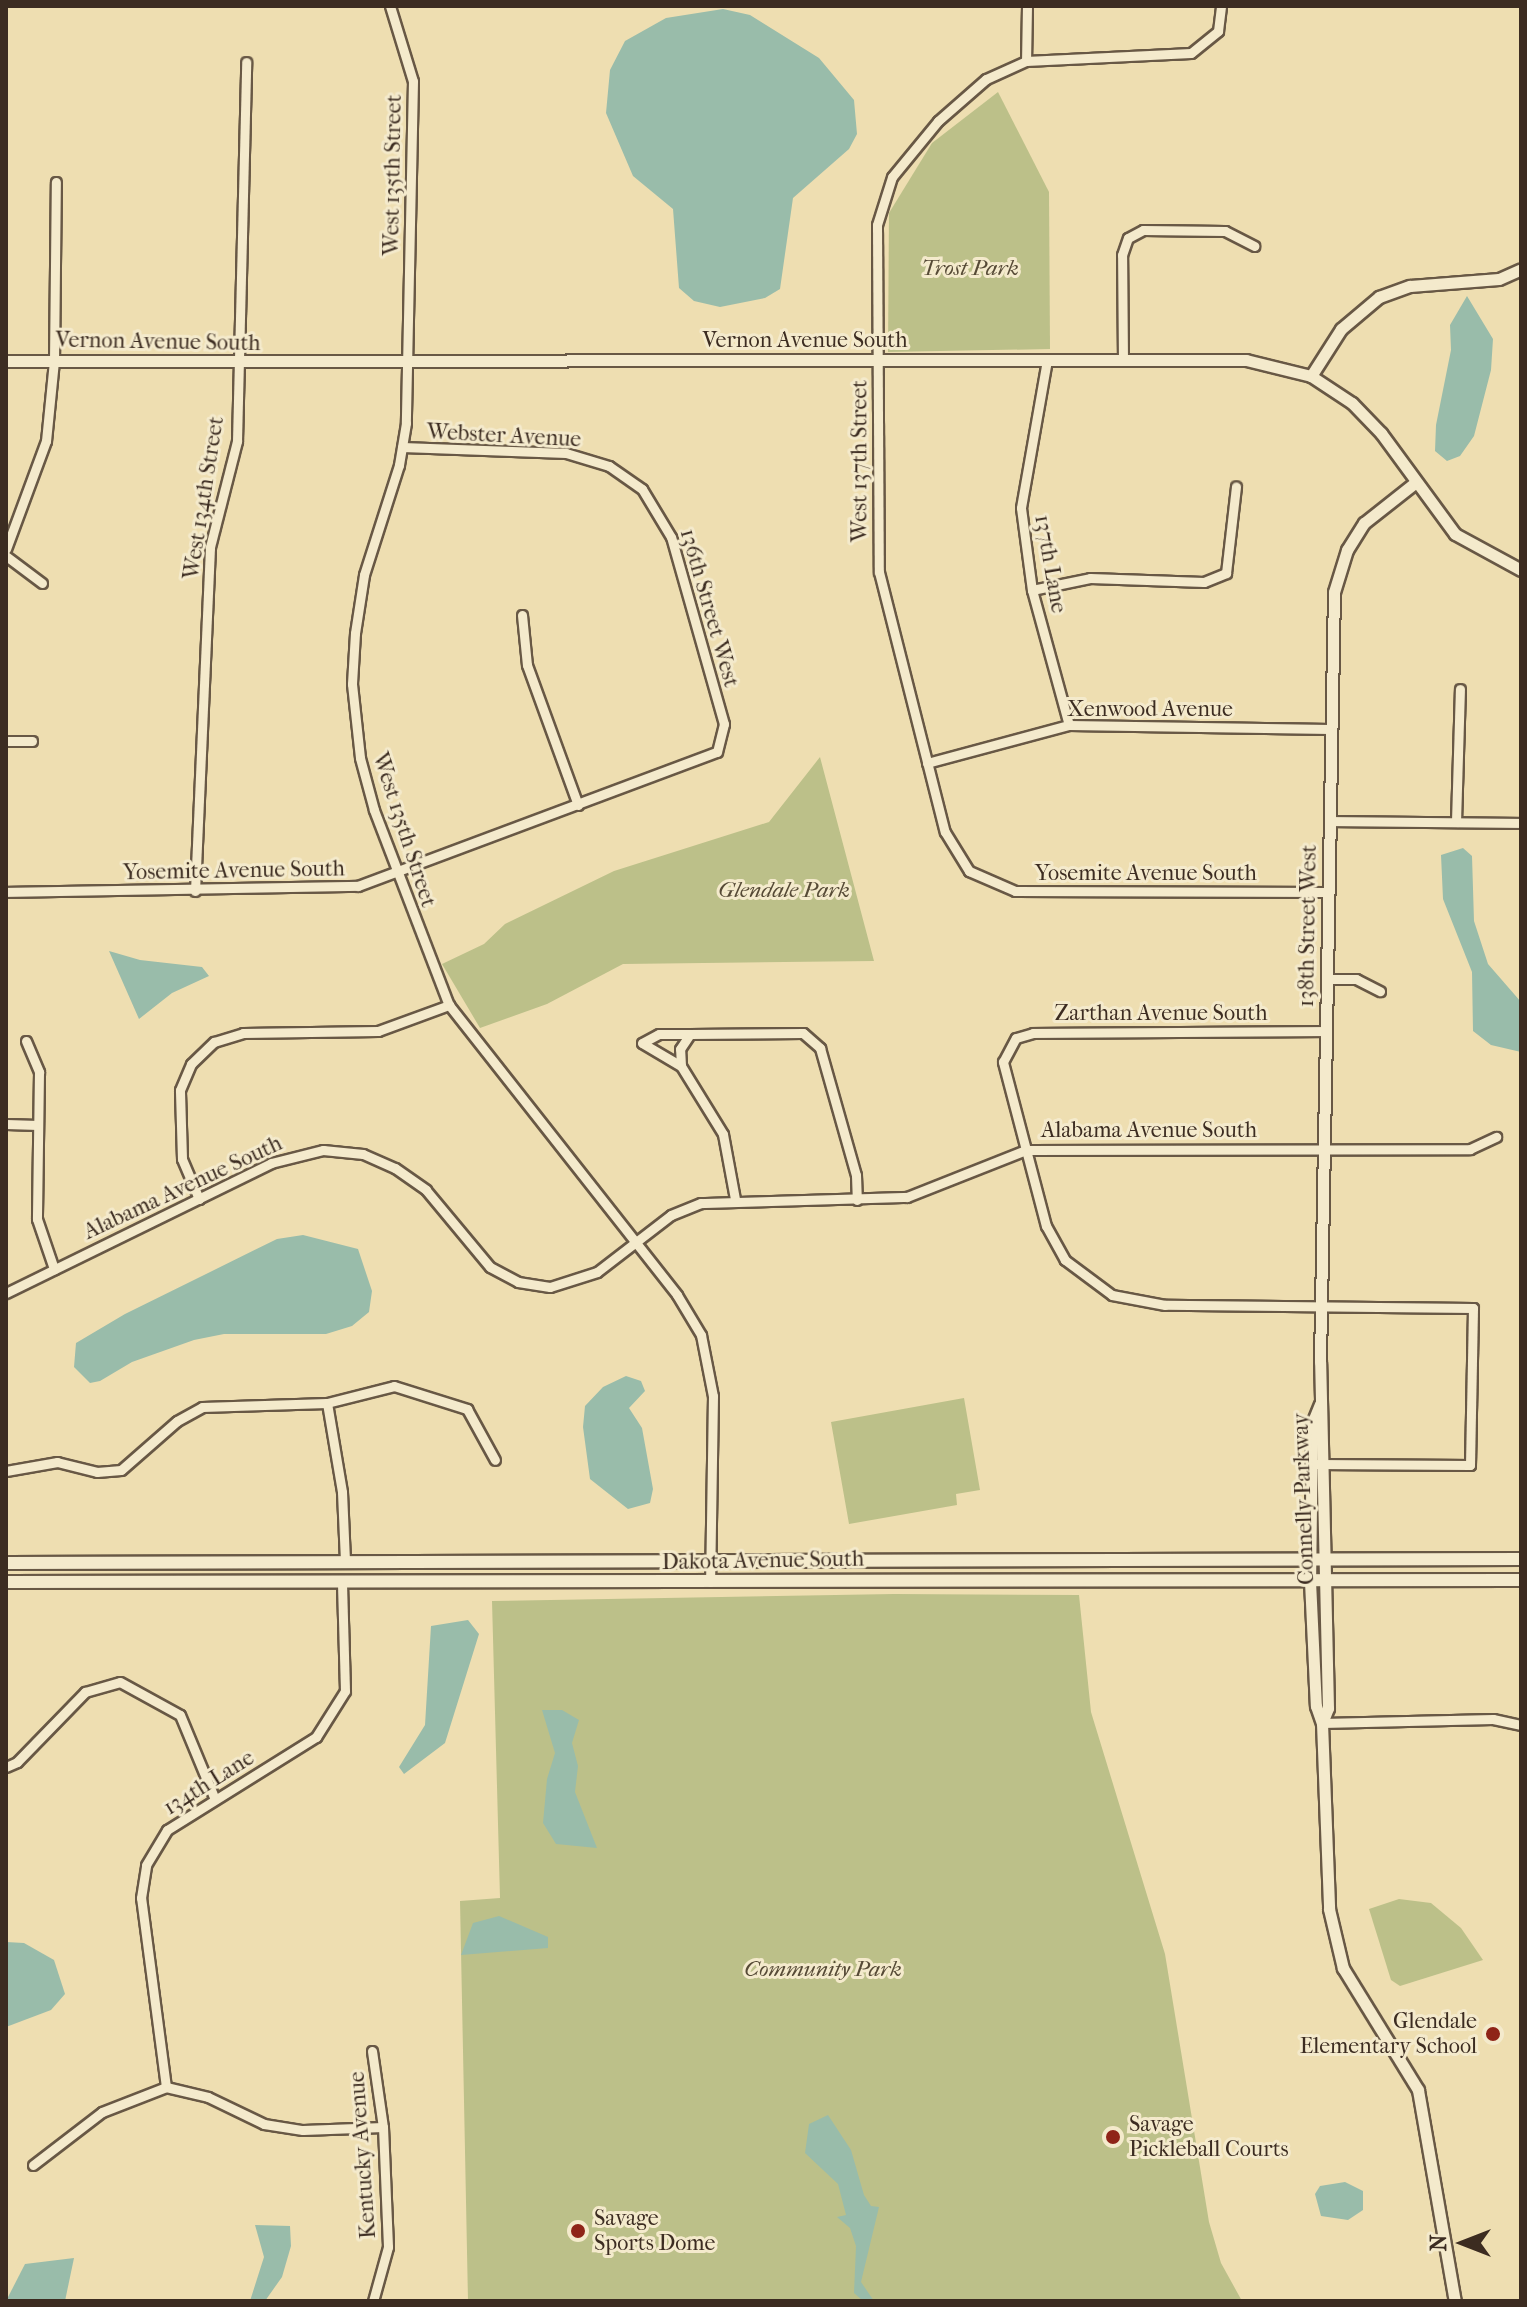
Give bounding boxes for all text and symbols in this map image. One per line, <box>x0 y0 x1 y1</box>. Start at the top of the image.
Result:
street label: West 135th Street <box>378 94 408 256</box>
park label: Trost Park <box>921 256 1019 282</box>
street label: Vernon Avenue South <box>55 327 261 357</box>
street label: Vernon Avenue South <box>702 328 908 354</box>
street label: West 137th Street <box>847 380 873 542</box>
street label: West 134th Street <box>178 415 230 581</box>
street label: Webster Avenue <box>426 419 582 453</box>
street label: 137th Lane <box>1028 513 1072 615</box>
street label: 136th Street West <box>674 526 744 690</box>
street label: Xenwood Avenue <box>1067 697 1233 723</box>
street label: West 135th Street <box>367 749 441 911</box>
street label: 138th Street West <box>1293 844 1323 1008</box>
street label: Yosemite Avenue South <box>123 856 345 886</box>
street label: Yosemite Avenue South <box>1035 861 1257 887</box>
park label: Glendale Park <box>718 878 850 904</box>
street label: Zarthan Avenue South <box>1054 1001 1268 1027</box>
street label: Alabama Avenue South <box>1041 1118 1257 1144</box>
street label: Alabama Avenue South <box>80 1130 286 1246</box>
street label: Connelly Parkway <box>1288 1413 1320 1585</box>
street label: Dakota Avenue South <box>662 1546 864 1576</box>
street label: 134th Lane <box>159 1745 259 1821</box>
park label: Community Park <box>744 1957 902 1983</box>
place label: Glendale Elementary School <box>1300 2008 1477 2060</box>
marker: Glendale Elementary School <box>1484 2025 1502 2043</box>
street label: Kentucky Avenue <box>344 2070 382 2240</box>
place label: Savage Pickleball Courts <box>1129 2111 1289 2162</box>
marker: Savage Pickleball Courts <box>1104 2128 1122 2146</box>
north arrow <box>1423 2203 1503 2283</box>
place label: Savage Sports Dome <box>594 2205 715 2256</box>
marker: Savage Sports Dome <box>569 2222 587 2240</box>
text: N <box>1426 2235 1452 2251</box>

